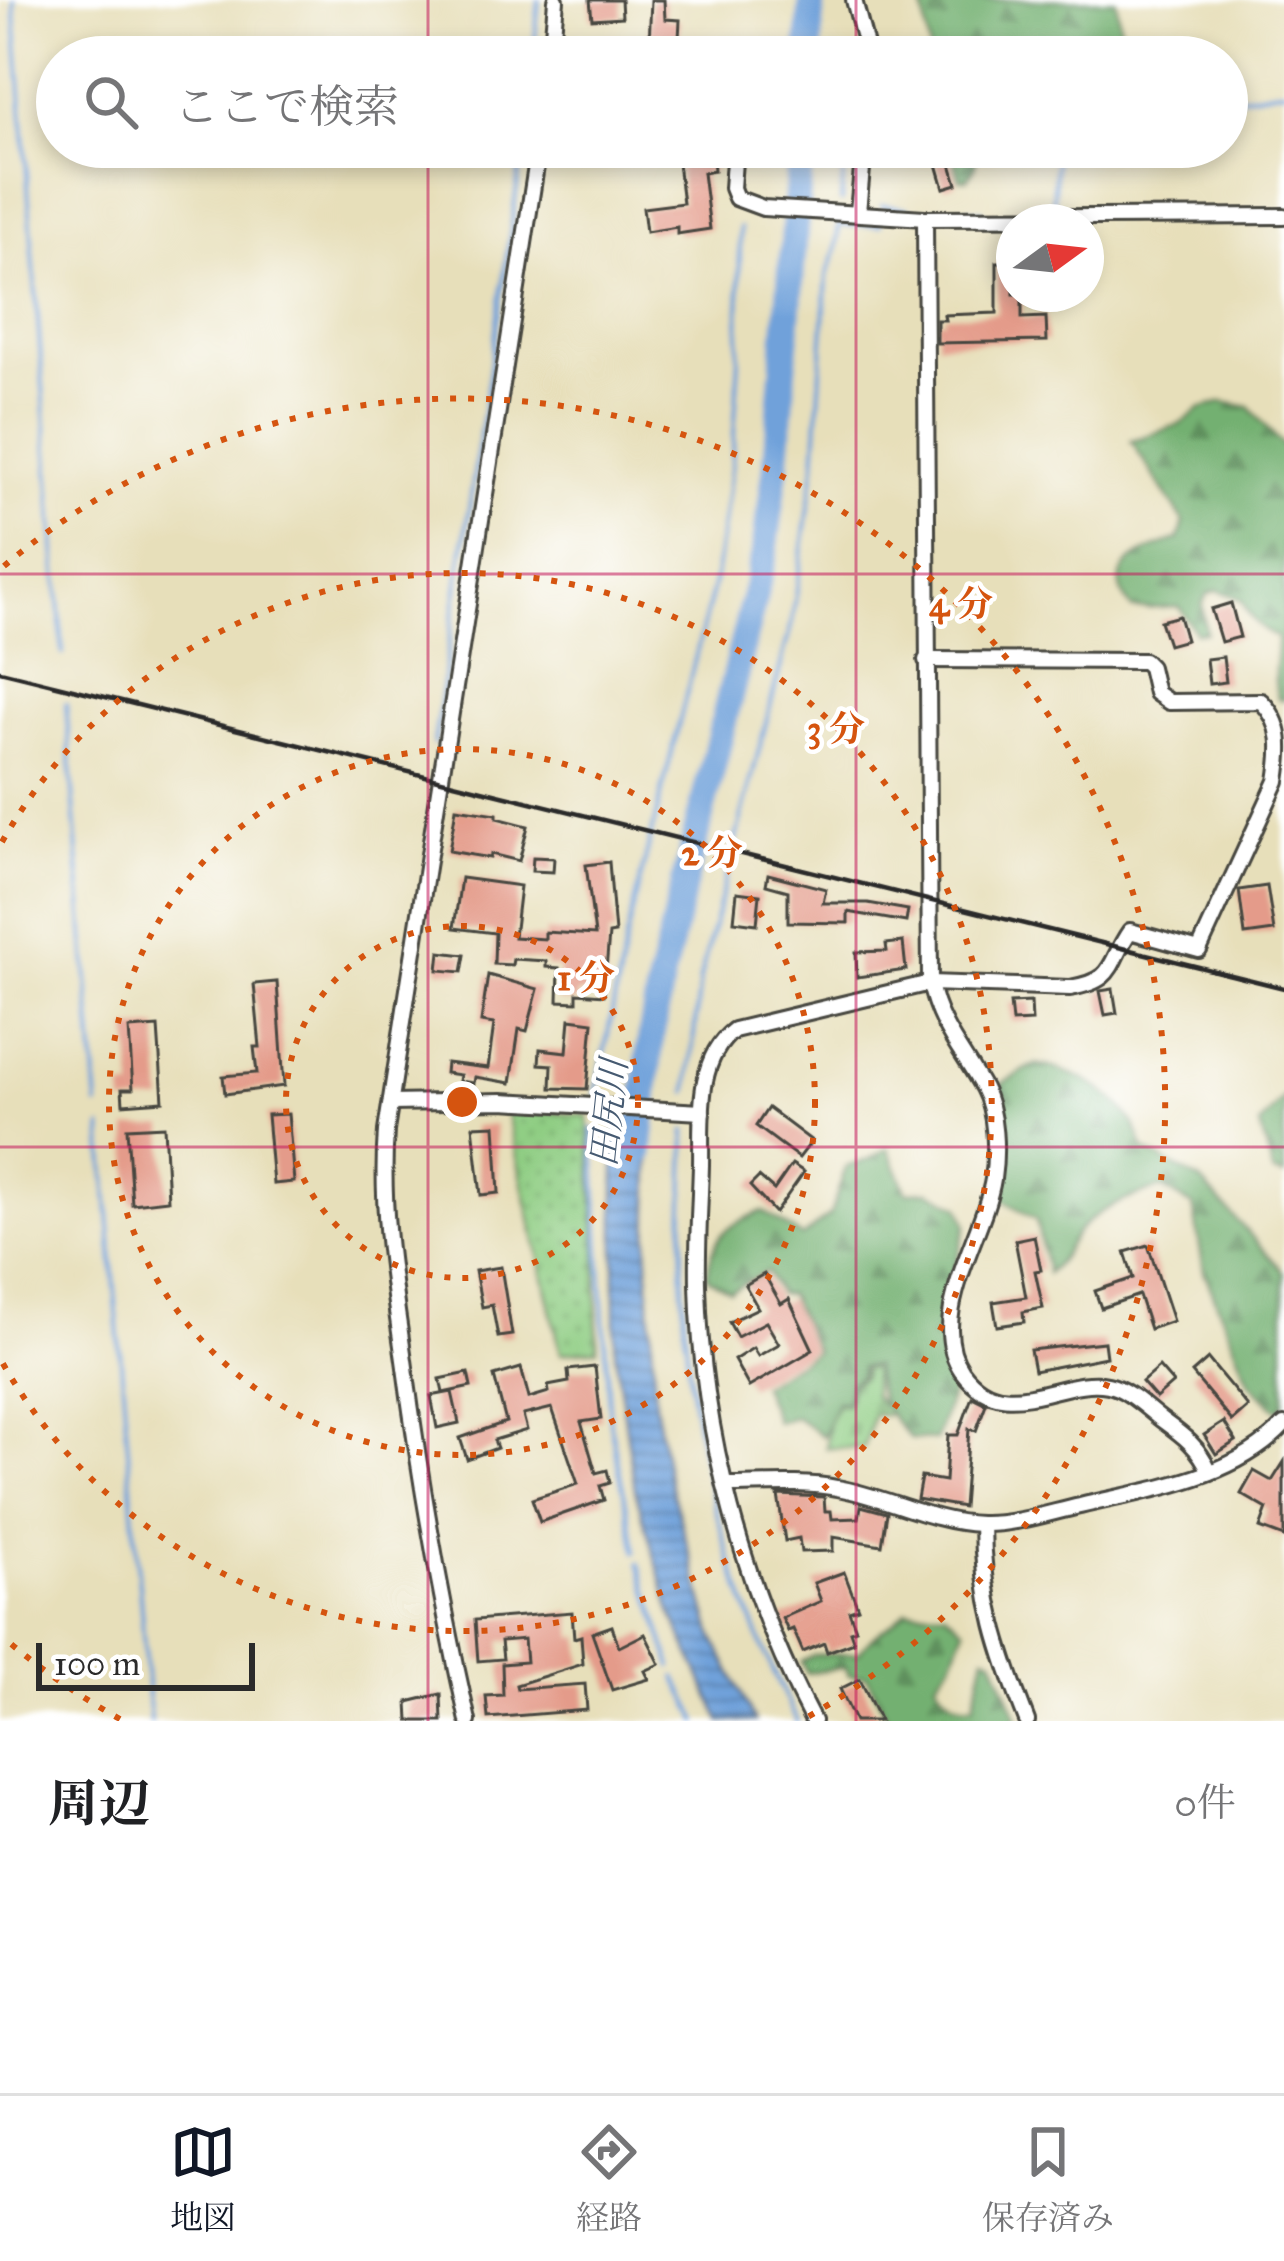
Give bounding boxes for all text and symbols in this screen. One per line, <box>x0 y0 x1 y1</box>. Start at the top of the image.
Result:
search box <box>36 36 1248 168</box>
icon: search <box>78 69 144 135</box>
text: ここで検索 <box>174 79 399 134</box>
north arrow <box>996 204 1104 312</box>
text: 4 分 <box>929 582 993 626</box>
text: 3 分 <box>807 707 865 751</box>
text: 2 分 <box>681 831 743 875</box>
text: 1 分 <box>557 956 615 1000</box>
water label: 田尻川 <box>581 1053 637 1169</box>
centre of rings <box>441 1081 483 1123</box>
scale bar <box>36 1637 255 1690</box>
text: 100 m <box>54 1644 140 1684</box>
text: 周辺 <box>48 1773 150 1835</box>
text: 0件 <box>1174 1779 1236 1827</box>
tab: 地図 <box>170 2119 236 2238</box>
tab: 経路 <box>576 2119 642 2238</box>
tab: 保存済み <box>982 2119 1114 2238</box>

